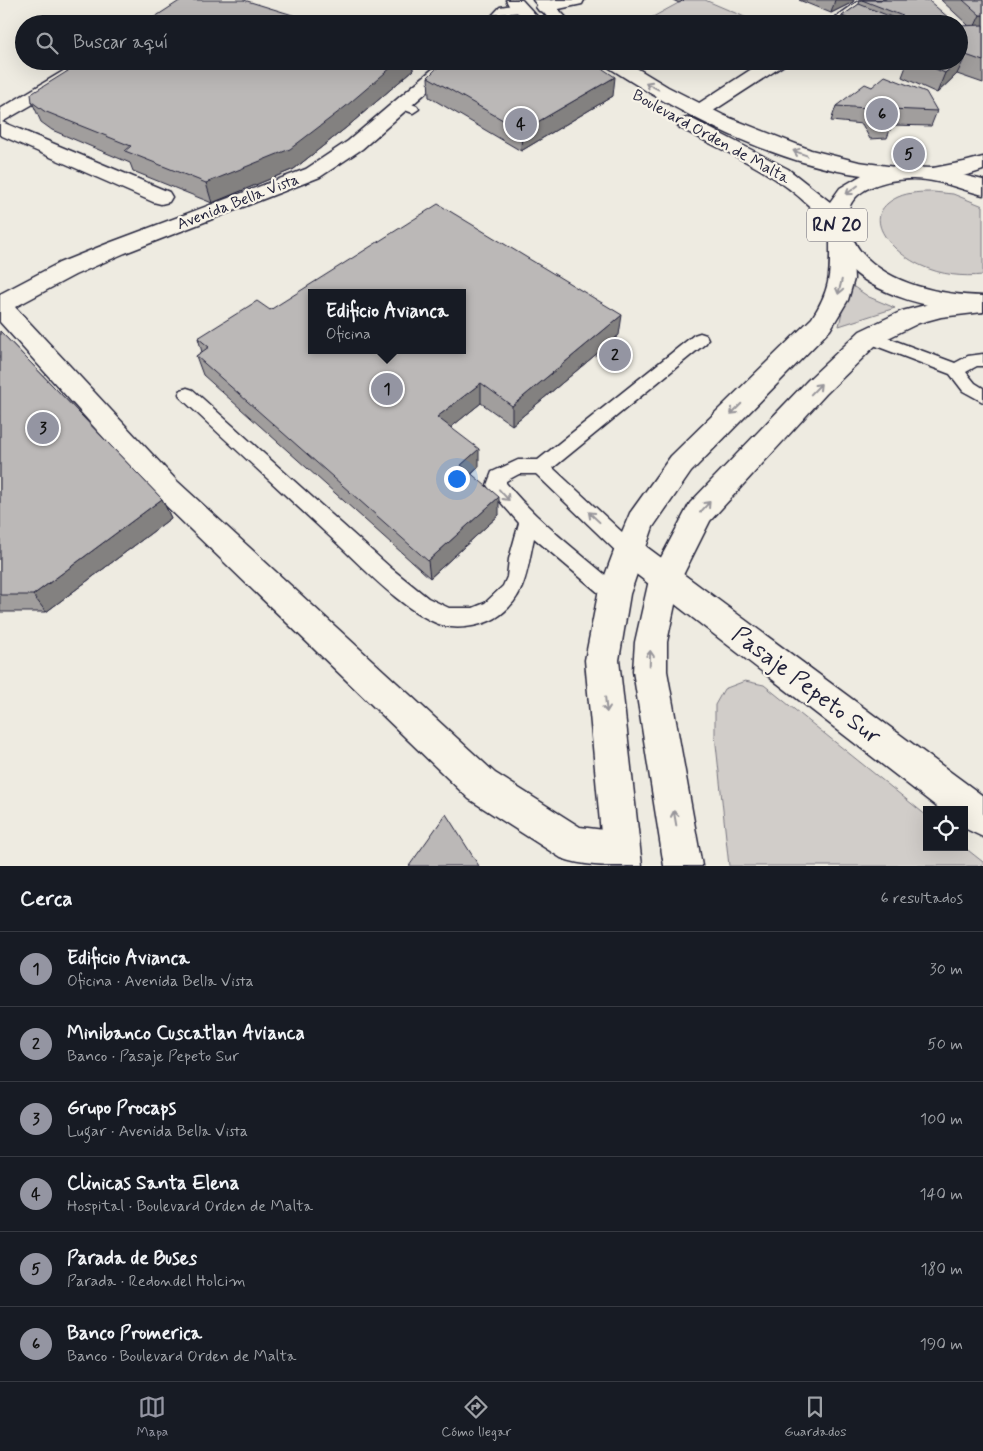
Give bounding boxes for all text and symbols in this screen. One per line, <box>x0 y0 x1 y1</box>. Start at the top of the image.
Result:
search box <box>15 15 968 70</box>
icon: search <box>33 29 61 57</box>
text: Buscar aquí <box>73 30 168 55</box>
one-way arrow <box>645 81 660 91</box>
street label: Boulevard Orden de Malta <box>629 85 794 189</box>
pin: 6 <box>866 95 898 133</box>
pin: 4 <box>505 105 537 143</box>
pin: 5 <box>893 135 925 173</box>
one-way arrow <box>793 148 808 157</box>
street label: Avenida Bella Vista <box>174 169 302 235</box>
one-way arrow <box>846 184 859 195</box>
road number: RN 20 <box>807 208 867 242</box>
one-way arrow <box>835 278 844 294</box>
popup <box>308 289 466 354</box>
text: Edificio Avianca <box>326 299 448 324</box>
text: Oficina <box>326 324 371 345</box>
pin: 2 <box>599 336 631 374</box>
pin: 1 <box>371 370 403 408</box>
one-way arrow <box>810 383 822 395</box>
one-way arrow <box>730 403 742 415</box>
pin: 3 <box>27 409 59 447</box>
your location <box>444 466 470 492</box>
one-way arrow <box>498 488 510 501</box>
one-way arrow <box>699 501 711 514</box>
one-way arrow <box>587 511 600 523</box>
street label: Pasaje Pepeto Sur <box>725 620 887 752</box>
one-way arrow <box>645 650 655 666</box>
one-way arrow <box>601 697 611 713</box>
map controls <box>923 806 968 851</box>
button: locate <box>923 806 968 851</box>
one-way arrow <box>669 810 679 826</box>
text: Cerca <box>20 885 73 913</box>
text: 6 resultados <box>881 888 963 909</box>
text: Edificio Avianca <box>67 946 190 971</box>
text: 1 <box>32 959 40 980</box>
text: 30 m <box>930 959 963 980</box>
text: Oficina · Avenida Bella Vista <box>67 971 254 992</box>
text: Minibanco Cuscatlan Avianca <box>67 1021 305 1046</box>
text: 2 <box>32 1034 40 1055</box>
text: 50 m <box>927 1034 963 1055</box>
text: Banco · Pasaje Pepeto Sur <box>67 1046 239 1067</box>
text: Grupo Procaps <box>67 1096 176 1121</box>
text: 3 <box>32 1109 40 1130</box>
text: 100 m <box>920 1109 963 1130</box>
text: Lugar · Avenida Bella Vista <box>67 1121 248 1142</box>
text: Clinicas Santa Elena <box>67 1171 240 1196</box>
text: 4 <box>31 1184 41 1205</box>
text: 140 m <box>919 1184 963 1205</box>
text: Hospital · Boulevard Orden de Malta <box>67 1196 313 1217</box>
text: Parada de Buses <box>67 1246 197 1271</box>
text: 5 <box>31 1259 41 1280</box>
text: 180 m <box>920 1259 963 1280</box>
text: Parada · Redondel Holcim <box>67 1271 246 1292</box>
text: Banco Promerica <box>67 1321 202 1346</box>
text: 6 <box>32 1334 40 1355</box>
text: 190 m <box>920 1334 963 1355</box>
text: Banco · Boulevard Orden de Malta <box>67 1346 296 1367</box>
tab: Mapa <box>136 1393 168 1441</box>
tab: Cómo llegar <box>441 1393 511 1441</box>
tab: Guardados <box>784 1393 847 1441</box>

